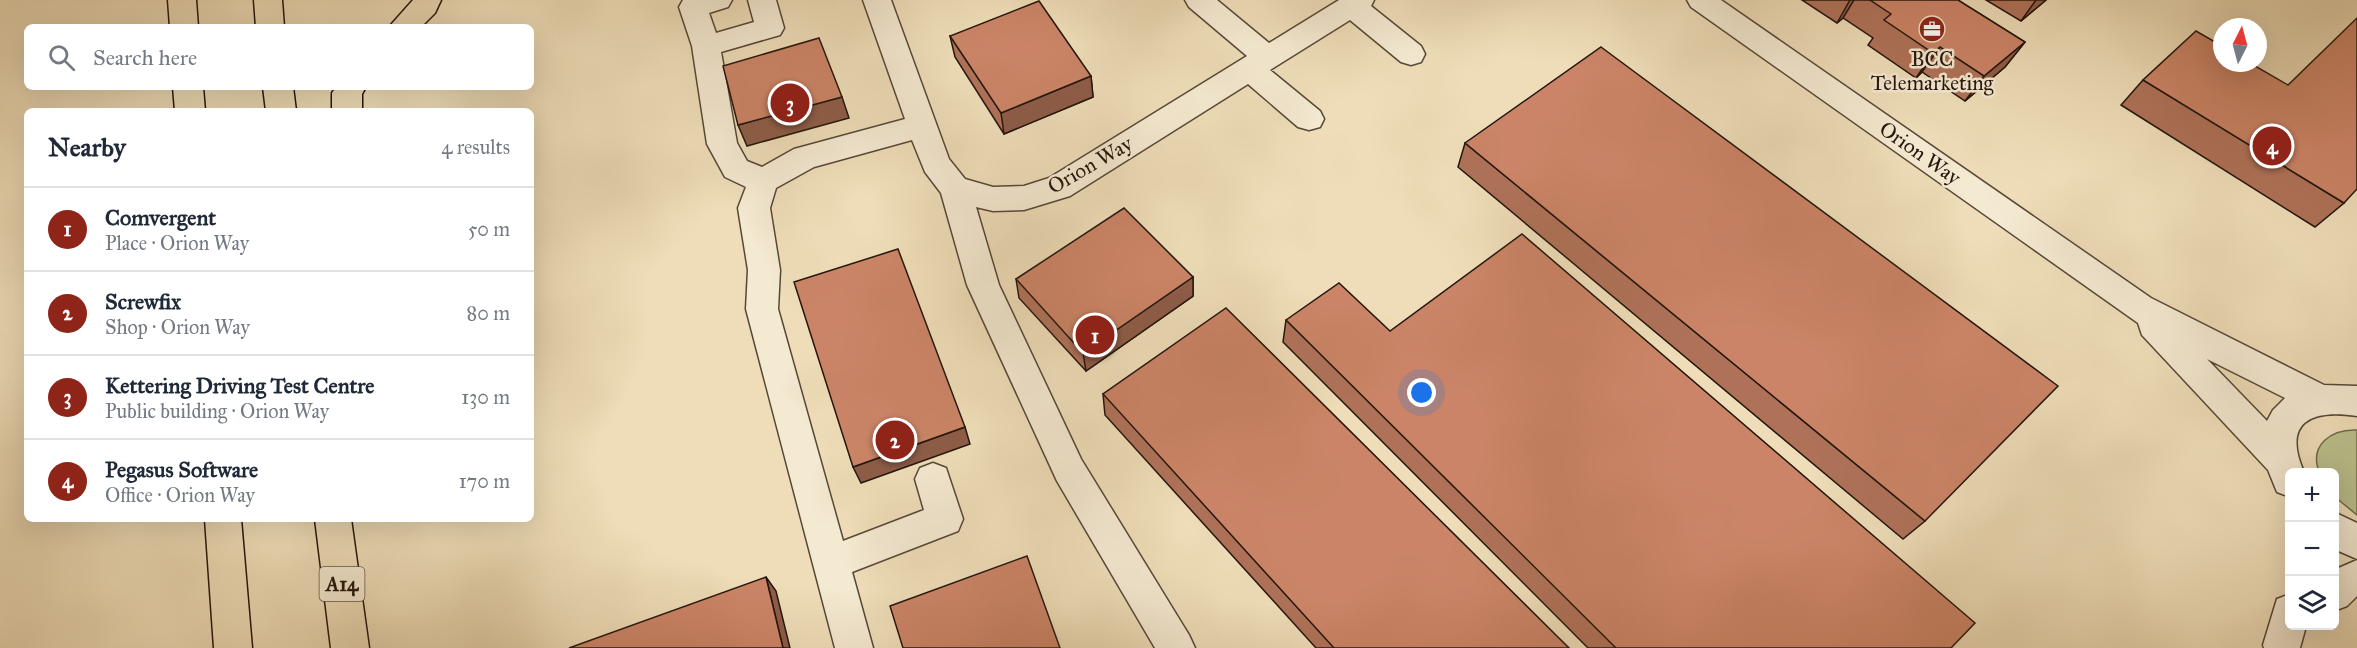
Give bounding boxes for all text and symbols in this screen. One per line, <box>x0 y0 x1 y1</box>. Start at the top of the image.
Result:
office icon: BCC Telemarketing <box>1917 14 1947 44</box>
north arrow <box>2213 18 2267 72</box>
search box <box>24 24 534 90</box>
icon: search <box>45 41 78 74</box>
text: Search here <box>93 44 197 71</box>
place label: BCC Telemarketing <box>1871 46 1994 96</box>
pin: 3 <box>770 80 810 126</box>
street label: Orion Way <box>1874 116 1967 191</box>
pin: 4 <box>2252 124 2292 168</box>
street label: Orion Way <box>1043 130 1138 200</box>
text: Nearby <box>48 131 126 163</box>
text: 4 results <box>441 135 510 159</box>
text: Comvergent <box>105 204 216 231</box>
text: 1 <box>64 217 71 241</box>
text: 50 m <box>468 217 510 241</box>
text: Place · Orion Way <box>105 231 249 255</box>
text: Screwfix <box>105 288 181 315</box>
text: 2 <box>63 301 72 325</box>
text: 80 m <box>467 301 510 325</box>
pin: 1 <box>1076 312 1114 358</box>
text: Shop · Orion Way <box>105 315 250 339</box>
text: Kettering Driving Test Centre <box>105 372 375 399</box>
your location <box>1407 378 1436 407</box>
text: 3 <box>64 385 72 409</box>
text: 130 m <box>461 385 510 409</box>
text: Public building · Orion Way <box>105 399 329 423</box>
pin: 2 <box>876 418 914 462</box>
text: Pegasus Software <box>105 456 258 483</box>
map controls <box>2285 468 2339 630</box>
button: + <box>2285 468 2339 522</box>
text: 4 <box>62 469 73 493</box>
text: 170 m <box>459 469 510 493</box>
text: Office · Orion Way <box>105 483 255 507</box>
button: − <box>2285 522 2339 576</box>
road number: A14 <box>320 567 364 601</box>
button: layers <box>2285 576 2339 630</box>

